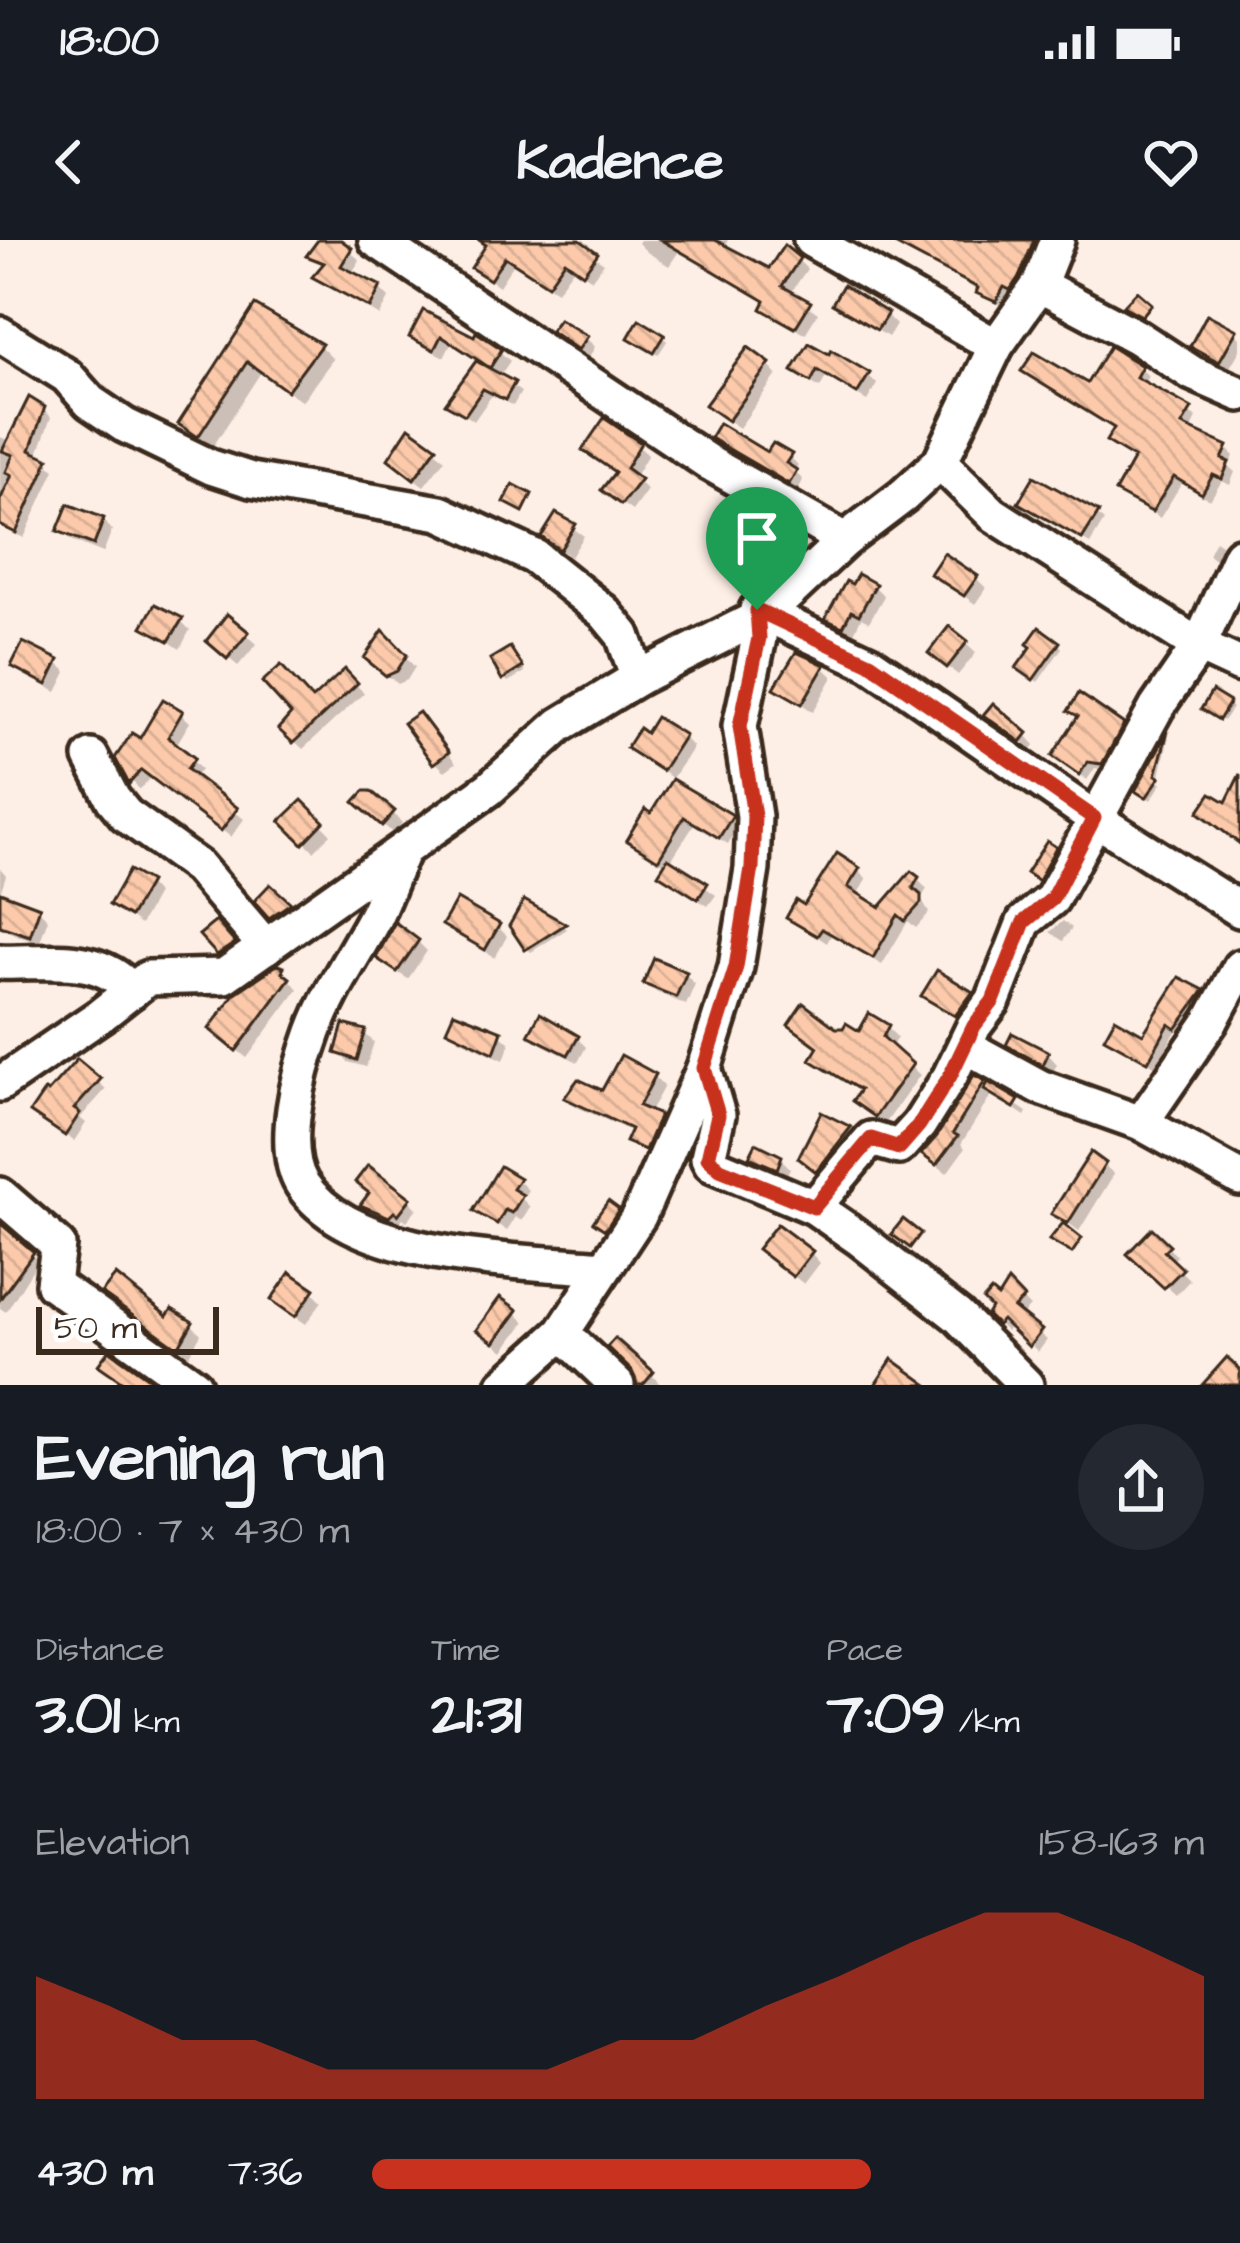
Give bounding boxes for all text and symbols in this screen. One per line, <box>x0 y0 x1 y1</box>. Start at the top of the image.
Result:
text: 18:00 <box>60 11 159 73</box>
text: Kadence <box>516 125 724 200</box>
icon: back <box>36 129 102 195</box>
icon: heart <box>1138 129 1204 195</box>
pin <box>706 487 808 610</box>
icon: arrive <box>724 505 790 571</box>
scale bar <box>36 1301 219 1354</box>
text: 50 m <box>54 1305 137 1351</box>
text: Evening run <box>36 1414 384 1506</box>
button: share <box>1078 1424 1204 1550</box>
text: 18:00 · 7 × 430 m <box>36 1505 349 1559</box>
text: Distance <box>36 1627 164 1673</box>
text: Time <box>431 1627 500 1673</box>
text: Pace <box>827 1627 903 1673</box>
text: 3.01 <box>36 1673 121 1756</box>
text: 21:31 <box>431 1673 522 1756</box>
text: 7:09 <box>827 1673 946 1756</box>
text: km <box>121 1699 180 1745</box>
text: /km <box>946 1699 1020 1745</box>
text: Elevation <box>36 1817 190 1871</box>
text: 158–163 m <box>1039 1817 1204 1871</box>
text: 430 m <box>36 2147 153 2201</box>
text: 7:36 <box>228 2147 303 2201</box>

